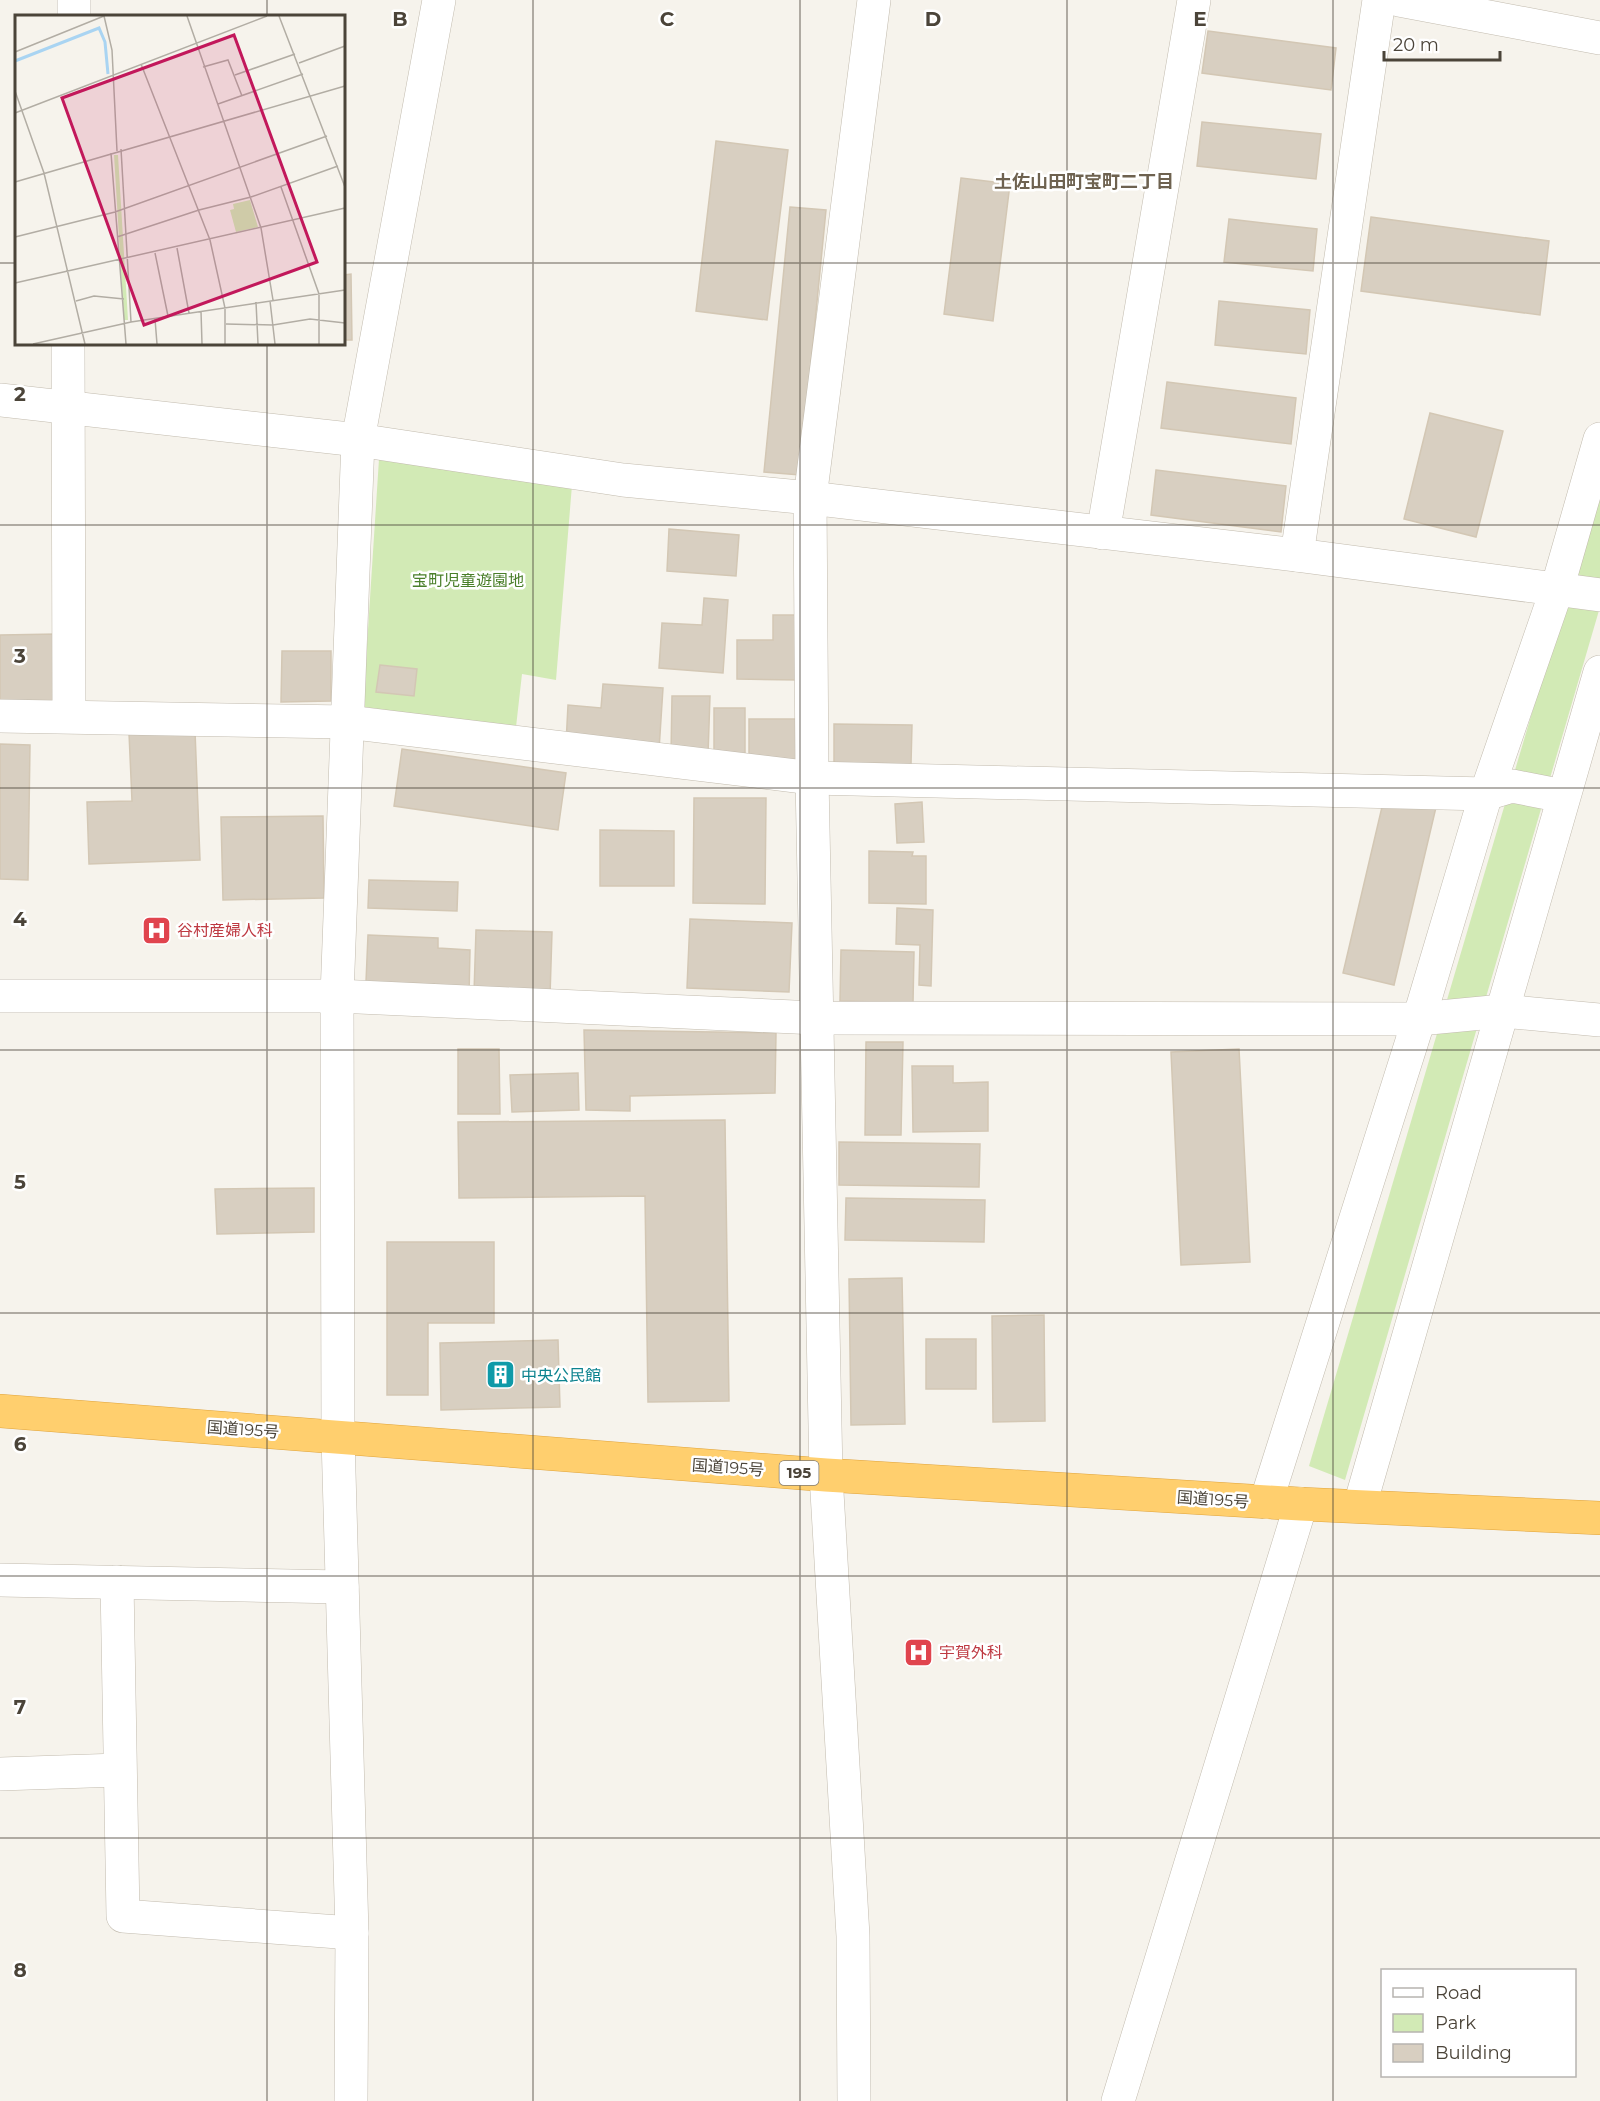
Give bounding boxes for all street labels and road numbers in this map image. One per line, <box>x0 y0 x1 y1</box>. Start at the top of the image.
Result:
street label: 国道195号 <box>206 1417 280 1442</box>
street label: 国道195号 <box>691 1455 765 1480</box>
road number: 195 <box>780 1461 818 1485</box>
street label: 国道195号 <box>1176 1487 1250 1512</box>

